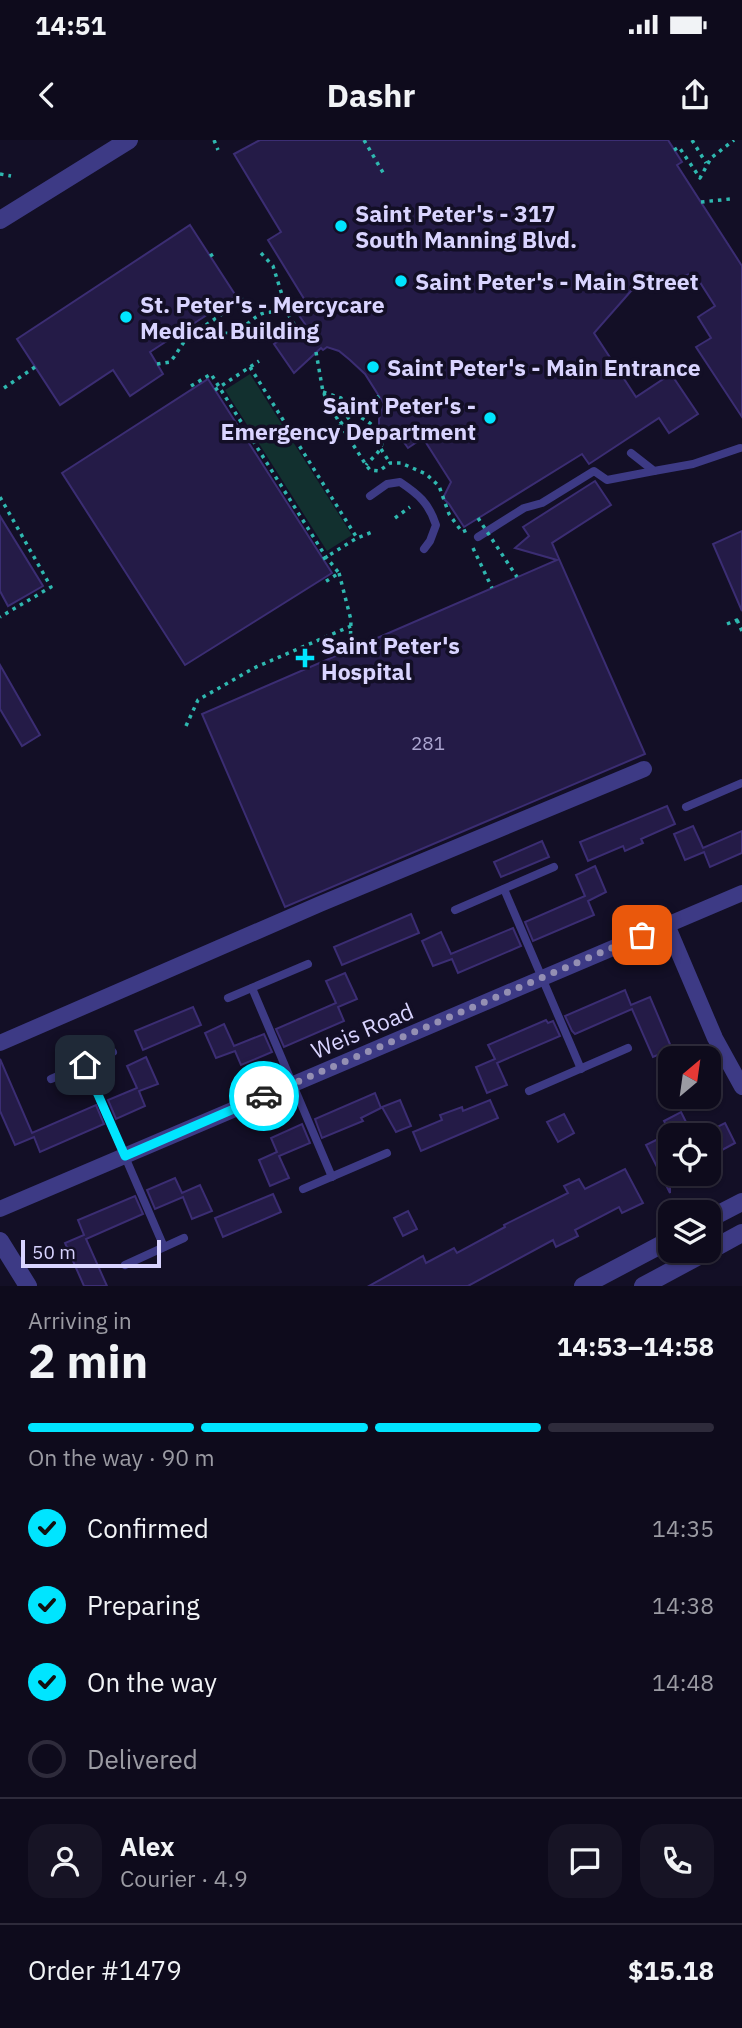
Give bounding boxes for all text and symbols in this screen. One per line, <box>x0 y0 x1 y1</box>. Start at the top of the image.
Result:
text: 14:51 <box>35 8 106 42</box>
text: Dashr <box>327 74 415 116</box>
icon: back <box>28 76 66 114</box>
icon: share <box>676 76 714 114</box>
place label: Saint Peter's - 317 South Manning Blvd. <box>355 198 577 254</box>
marker: Saint Peter's - 317 South Manning Blvd. <box>333 218 349 234</box>
place label: Saint Peter's - Main Street <box>415 266 699 296</box>
marker: Saint Peter's - Main Street <box>393 273 409 289</box>
place label: St. Peter's - Mercycare Medical Building <box>140 289 385 345</box>
marker: St. Peter's - Mercycare Medical Building <box>118 309 134 325</box>
place label: Saint Peter's - Main Entrance <box>387 352 701 382</box>
marker: Saint Peter's - Main Entrance <box>365 359 381 375</box>
place label: Saint Peter's - Emergency Department <box>221 390 476 446</box>
marker: Saint Peter's - Emergency Department <box>482 410 498 426</box>
place label: Saint Peter's Hospital <box>321 630 460 686</box>
marker: Saint Peter's Hospital <box>295 648 315 668</box>
house number: 281 <box>411 731 445 755</box>
pin <box>612 905 672 965</box>
icon: bag <box>623 916 661 954</box>
street label: Weis Road <box>306 995 418 1065</box>
pin <box>55 1035 115 1095</box>
icon: home <box>66 1046 104 1084</box>
north arrow <box>658 1046 721 1110</box>
map controls <box>658 1046 721 1263</box>
courier <box>229 1061 299 1131</box>
icon: car <box>245 1077 283 1115</box>
button: locate <box>658 1123 721 1186</box>
button: layers <box>658 1200 721 1263</box>
scale bar <box>21 1237 161 1269</box>
text: 50 m <box>32 1240 76 1264</box>
text: Arriving in <box>28 1305 132 1335</box>
text: 14:53–14:58 <box>557 1329 714 1363</box>
text: 2 min <box>28 1331 148 1391</box>
text: On the way · 90 m <box>28 1442 215 1472</box>
icon: check <box>28 1509 66 1547</box>
text: Confirmed <box>87 1511 209 1545</box>
text: 14:35 <box>652 1513 714 1543</box>
icon: check <box>28 1586 66 1624</box>
text: Preparing <box>87 1588 200 1622</box>
text: 14:38 <box>652 1590 714 1620</box>
icon: check <box>28 1663 66 1701</box>
text: On the way <box>87 1665 217 1699</box>
text: 14:48 <box>652 1667 714 1697</box>
text: Delivered <box>87 1742 198 1776</box>
button: person <box>28 1824 102 1898</box>
button: chat <box>548 1824 622 1898</box>
button: phone <box>640 1824 714 1898</box>
text: Alex <box>120 1829 174 1863</box>
text: Courier · 4.9 <box>120 1863 248 1893</box>
text: Order #1479 <box>28 1953 182 1987</box>
text: $15.18 <box>628 1953 714 1987</box>

